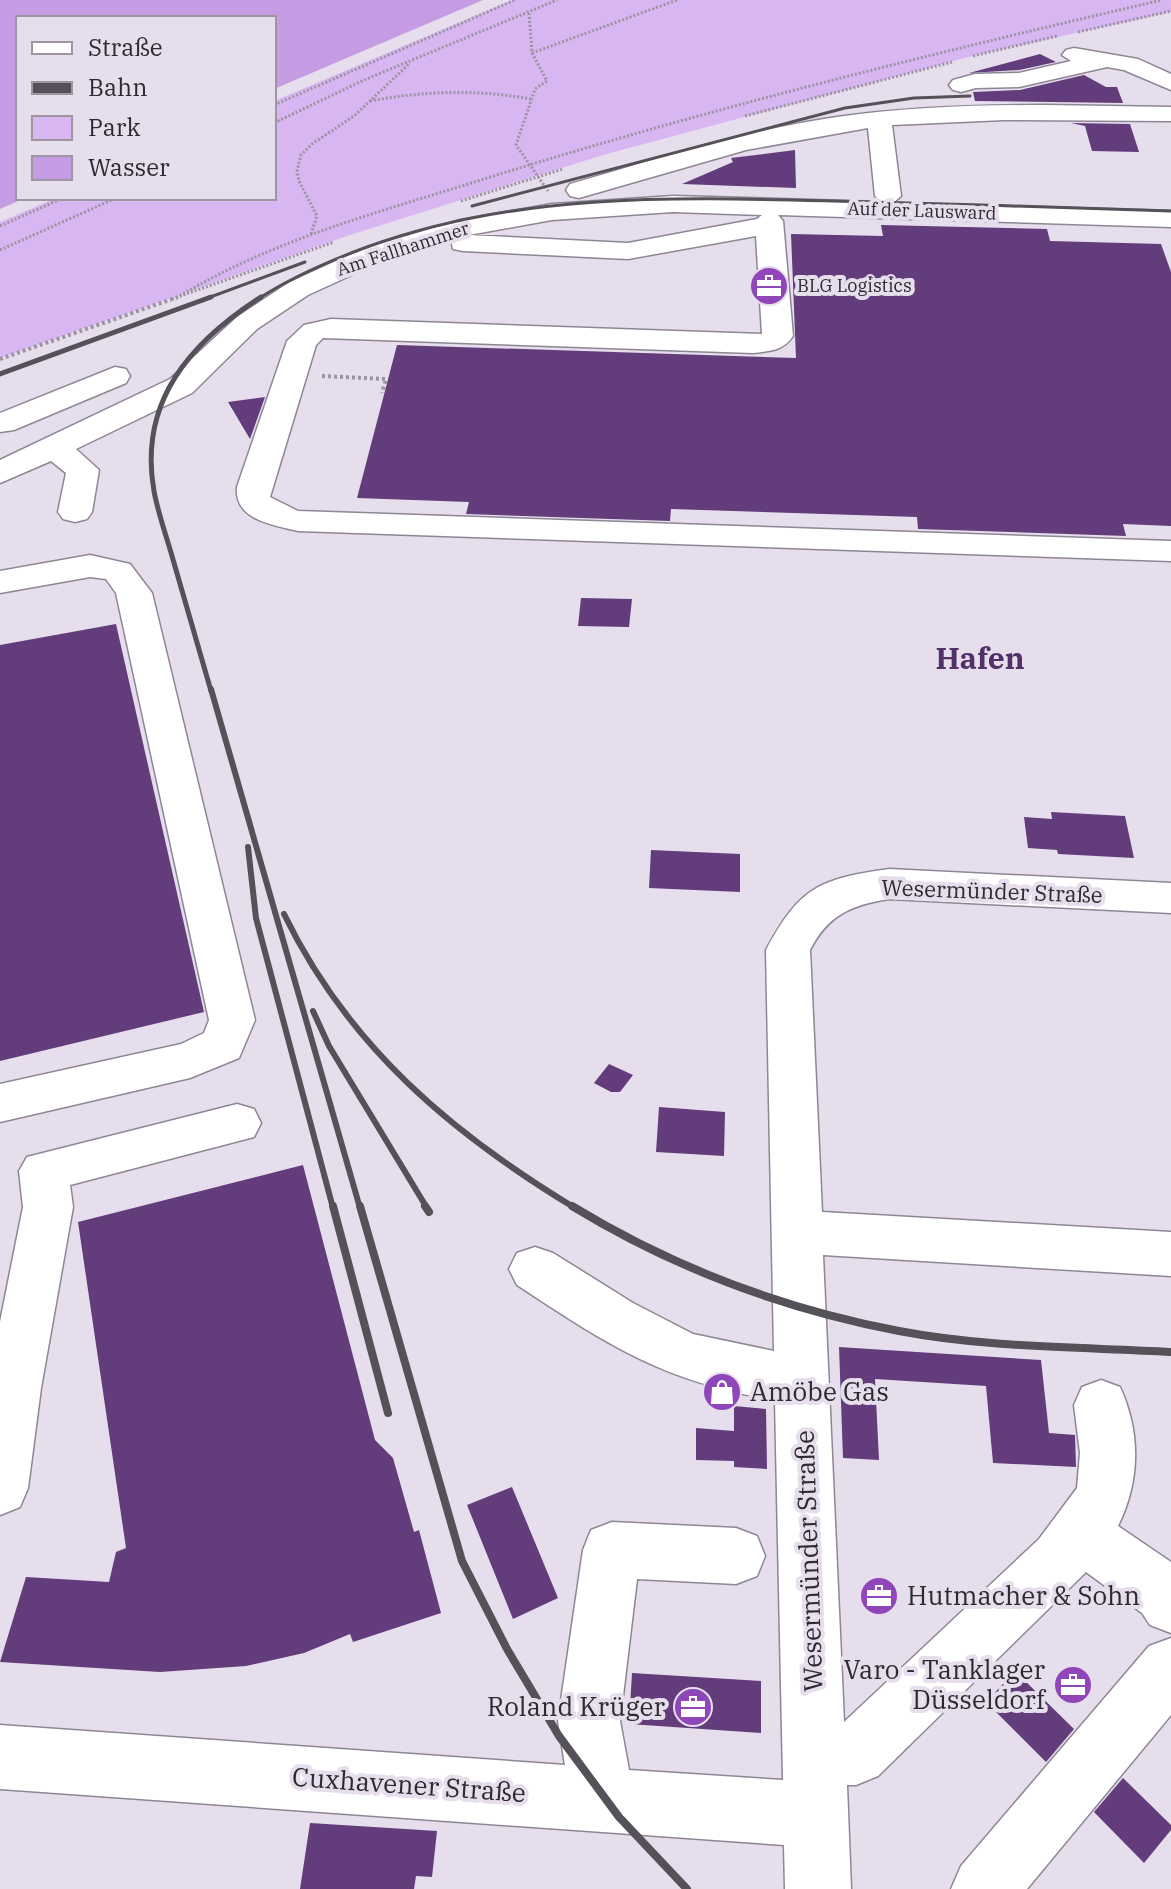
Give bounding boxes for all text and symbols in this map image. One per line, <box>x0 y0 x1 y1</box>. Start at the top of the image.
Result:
legend <box>16 16 276 200</box>
text: Straße <box>88 31 163 63</box>
text: Bahn <box>88 71 148 103</box>
text: Park <box>88 111 140 143</box>
text: Wasser <box>88 151 170 183</box>
street label: Auf der Lausward <box>847 196 997 225</box>
street label: Am Fallhammer <box>334 216 472 281</box>
office icon: BLG Logistics <box>748 265 790 307</box>
place label: BLG Logistics <box>797 274 912 297</box>
district label: Hafen <box>935 638 1025 677</box>
street label: Wesermünder Straße <box>881 872 1103 909</box>
shop icon: Amöbe Gas <box>701 1371 743 1413</box>
place label: Amöbe Gas <box>750 1374 889 1408</box>
street label: Wesermünder Straße <box>786 1430 830 1692</box>
office icon: Hutmacher & Sohn <box>858 1575 900 1617</box>
place label: Hutmacher & Sohn <box>907 1578 1140 1612</box>
place label: Varo - Tanklager Düsseldorf <box>844 1652 1047 1716</box>
office icon: Varo - Tanklager Düsseldorf <box>1052 1664 1094 1706</box>
office icon: Roland Krüger <box>672 1686 714 1728</box>
place label: Roland Krüger <box>487 1689 665 1723</box>
street label: Cuxhavener Straße <box>291 1759 527 1809</box>

